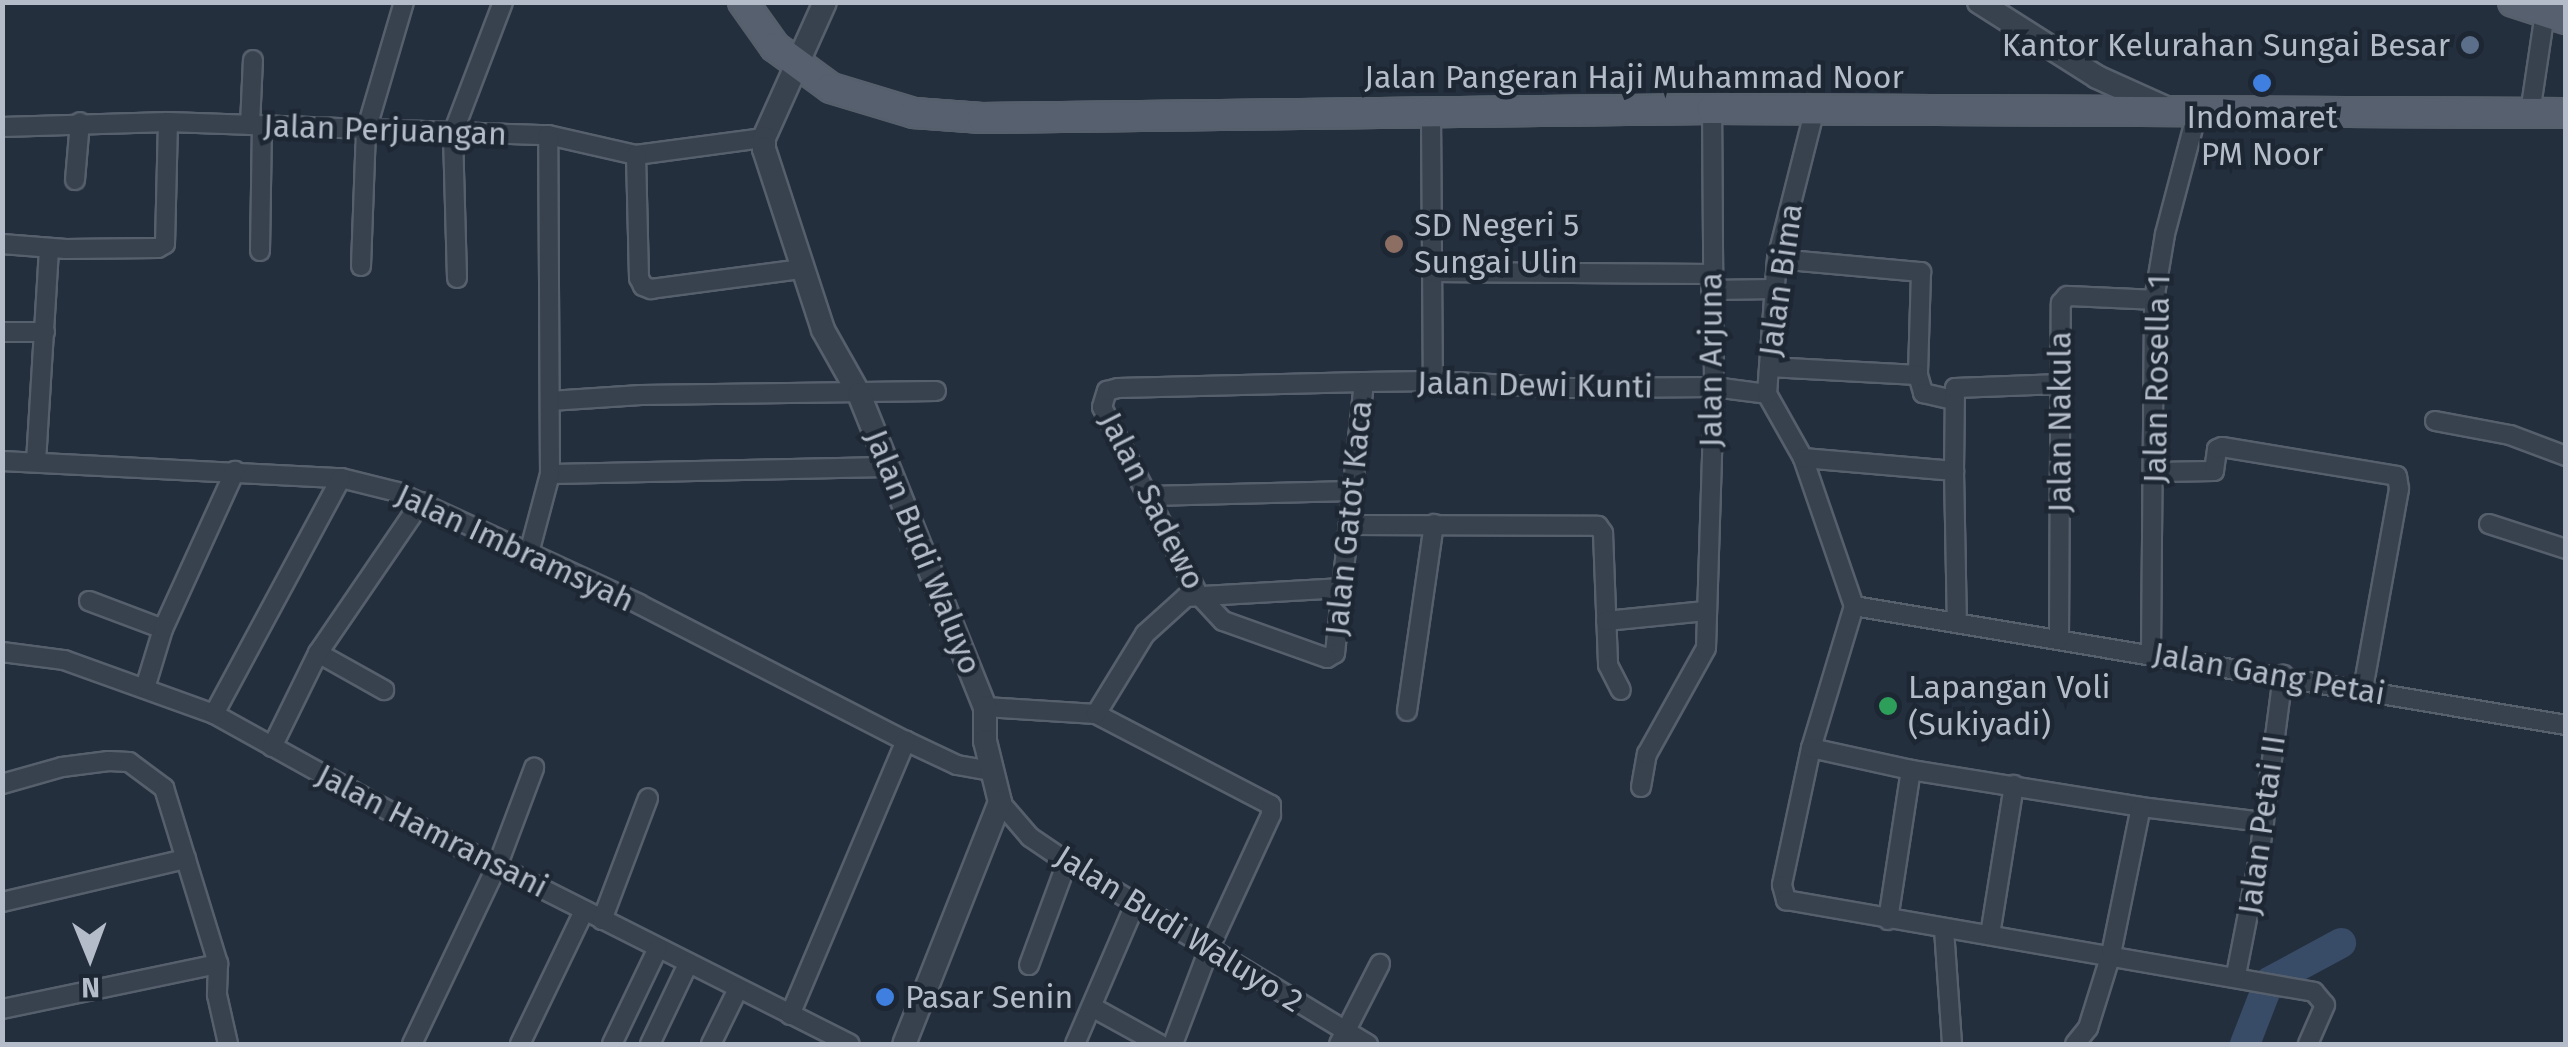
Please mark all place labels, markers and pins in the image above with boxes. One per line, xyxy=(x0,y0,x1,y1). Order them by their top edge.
place label: Kantor Kelurahan Sungai Besar xyxy=(2002,26,2450,64)
marker: Kantor Kelurahan Sungai Besar xyxy=(2459,34,2481,56)
marker: Indomaret PM Noor xyxy=(2251,72,2273,94)
place label: Indomaret PM Noor xyxy=(2186,99,2338,174)
place label: SD Negeri 5 Sungai Ulin xyxy=(1414,207,1579,282)
marker: SD Negeri 5 Sungai Ulin xyxy=(1383,233,1405,255)
place label: Lapangan Voli (Sukiyadi) xyxy=(1908,669,2111,744)
marker: Lapangan Voli (Sukiyadi) xyxy=(1877,695,1899,717)
place label: Pasar Senin xyxy=(905,978,1073,1016)
marker: Pasar Senin xyxy=(874,986,896,1008)

